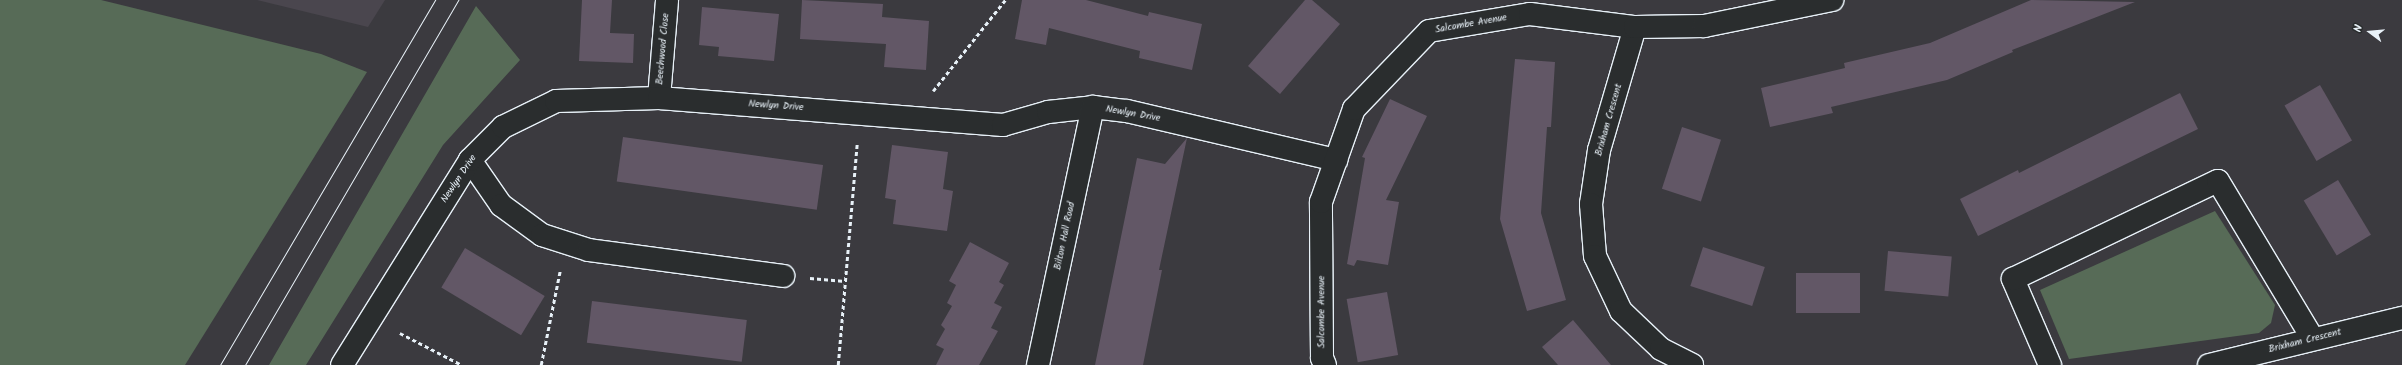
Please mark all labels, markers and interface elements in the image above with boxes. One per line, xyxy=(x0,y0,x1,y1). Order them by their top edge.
street label: Salcombe Avenue xyxy=(1434,12,1508,36)
north arrow xyxy=(2350,12,2390,52)
street label: Beechwood Close xyxy=(654,13,672,85)
text: N xyxy=(2349,23,2368,35)
street label: Brixham Crescent xyxy=(1593,83,1625,157)
street label: Newlyn Drive xyxy=(748,98,804,114)
street label: Newlyn Drive xyxy=(1105,103,1161,125)
street label: Newlyn Drive xyxy=(439,153,479,205)
street label: Bilton Hall Road xyxy=(1052,201,1078,271)
street label: Salcombe Avenue xyxy=(1316,276,1328,348)
street label: Brixham Crescent xyxy=(2267,326,2343,356)

